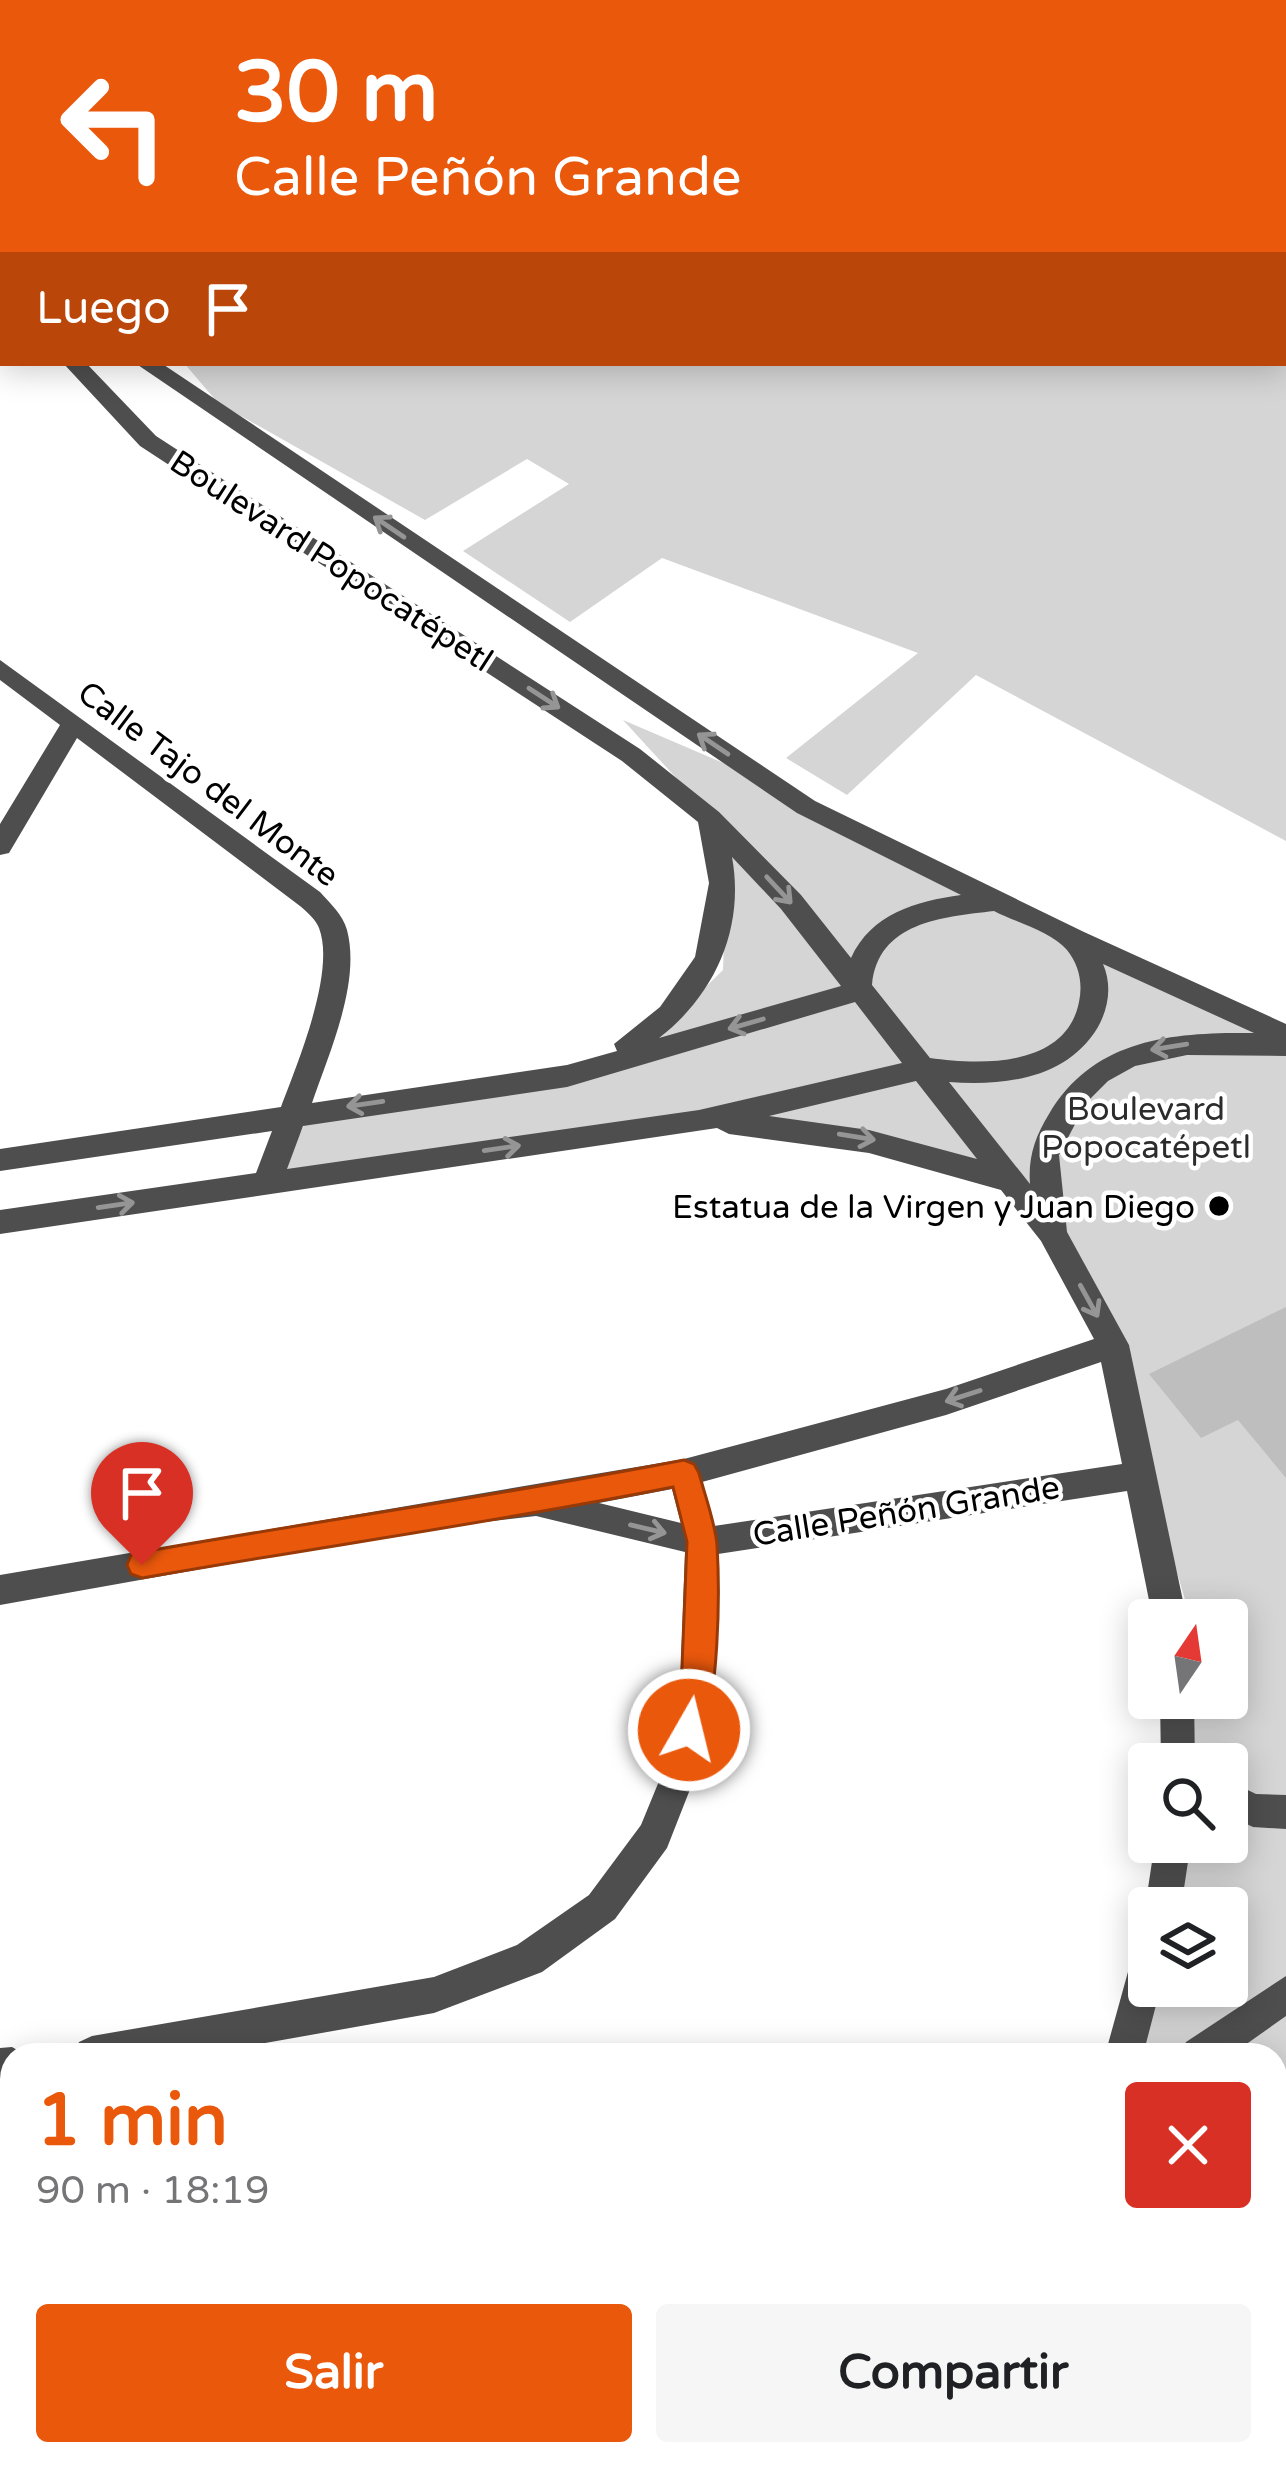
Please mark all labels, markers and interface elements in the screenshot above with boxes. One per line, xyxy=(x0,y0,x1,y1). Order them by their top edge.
text: 30 m xyxy=(234,43,438,144)
icon: left xyxy=(36,48,192,204)
text: Calle Peñón Grande xyxy=(234,145,742,210)
icon: arrive xyxy=(195,276,261,342)
text: Luego xyxy=(36,282,171,336)
street label: Boulevard Popocatépetl xyxy=(163,442,500,680)
one-way arrow xyxy=(373,515,407,540)
street label: Calle Tajo del Monte xyxy=(70,673,346,895)
one-way arrow xyxy=(526,685,560,710)
one-way arrow xyxy=(696,732,730,757)
one-way arrow xyxy=(764,874,793,904)
one-way arrow xyxy=(728,1014,766,1036)
one-way arrow xyxy=(1151,1037,1190,1060)
park label: Boulevard Popocatépetl xyxy=(1041,1090,1251,1167)
one-way arrow xyxy=(347,1093,386,1116)
one-way arrow xyxy=(837,1126,876,1149)
one-way arrow xyxy=(481,1136,520,1159)
place label: Estatua de la Virgen y Juan Diego xyxy=(672,1188,1195,1227)
one-way arrow xyxy=(96,1193,135,1216)
marker: Estatua de la Virgen y Juan Diego xyxy=(1206,1193,1232,1219)
one-way arrow xyxy=(1078,1282,1101,1317)
one-way arrow xyxy=(945,1387,982,1408)
pin xyxy=(91,1442,193,1565)
icon: arrive xyxy=(109,1460,175,1526)
street label: Calle Peñón Grande xyxy=(750,1468,1062,1555)
one-way arrow xyxy=(628,1519,666,1541)
north arrow xyxy=(1128,1599,1248,1719)
map controls xyxy=(1128,1599,1248,2007)
position arrow xyxy=(626,1667,752,1793)
button: search xyxy=(1128,1743,1248,1863)
button: layers xyxy=(1128,1887,1248,2007)
text: 1 min xyxy=(36,2078,228,2165)
button: close xyxy=(1125,2082,1251,2208)
text: 90 m · 18:19 xyxy=(36,2167,269,2214)
button: Salir xyxy=(36,2304,632,2442)
button: Compartir xyxy=(656,2304,1251,2442)

